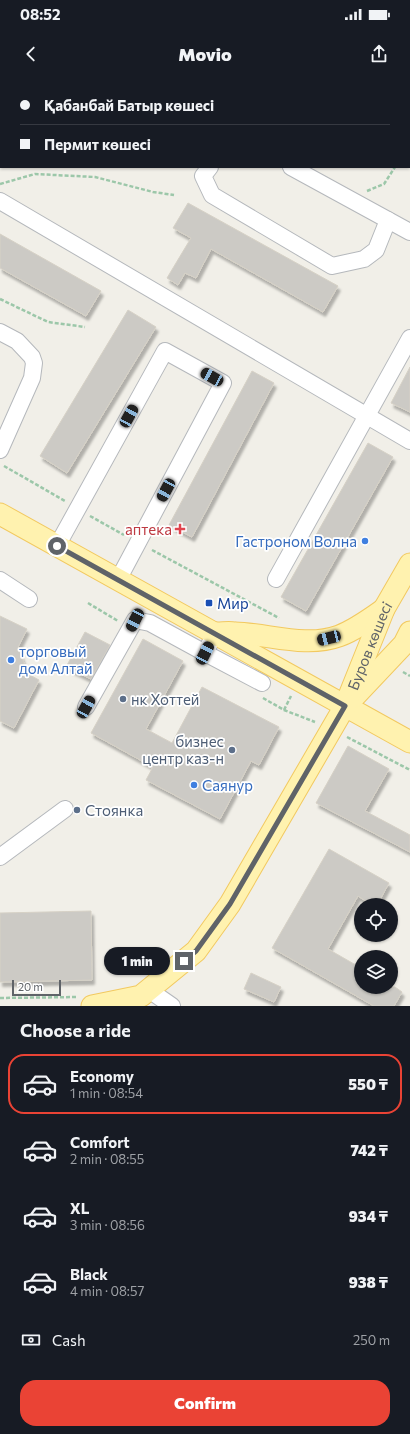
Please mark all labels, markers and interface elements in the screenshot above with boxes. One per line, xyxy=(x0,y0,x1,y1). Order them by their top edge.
text: 08:52 xyxy=(20,5,61,23)
icon: back xyxy=(20,43,42,65)
text: Movio xyxy=(178,43,232,65)
icon: share xyxy=(368,43,390,65)
text: Қабанбай Батыр көшесі xyxy=(44,96,214,114)
text: Пермит көшесі xyxy=(44,135,151,153)
car xyxy=(199,366,225,388)
car xyxy=(118,403,140,429)
car xyxy=(155,477,177,503)
place label: аптека xyxy=(125,520,172,538)
marker: аптека xyxy=(175,524,185,534)
place label: Гастроном Волна xyxy=(235,532,357,550)
marker: Гастроном Волна xyxy=(360,536,370,546)
route start xyxy=(48,537,66,555)
place label: Мир xyxy=(217,594,249,612)
marker: Мир xyxy=(204,598,214,608)
street label: Буров көшесі xyxy=(343,598,395,693)
car xyxy=(124,607,146,633)
car xyxy=(316,629,342,647)
car xyxy=(194,640,216,666)
place label: торговый дом Алтай xyxy=(19,642,93,677)
marker: торговый дом Алтай xyxy=(6,655,16,665)
place label: нк Хоттей xyxy=(131,690,199,708)
car xyxy=(75,694,97,720)
marker: нк Хоттей xyxy=(118,694,128,704)
place label: бизнес центр каз-н xyxy=(142,732,224,767)
marker: бизнес центр каз-н xyxy=(227,745,237,755)
place label: Саянур xyxy=(202,776,253,794)
marker: Саянур xyxy=(189,780,199,790)
place label: Стоянка xyxy=(85,801,143,819)
marker: Стоянка xyxy=(72,805,82,815)
map controls xyxy=(354,898,398,994)
button: locate xyxy=(354,898,398,942)
callout: 1 min xyxy=(104,947,170,975)
button: layers xyxy=(354,950,398,994)
route end xyxy=(175,952,193,970)
text: 1 min xyxy=(121,953,153,969)
scale bar xyxy=(12,978,61,997)
text: 20 m xyxy=(18,980,43,993)
text: Choose a ride xyxy=(20,1019,131,1041)
icon: car xyxy=(22,1066,58,1102)
text: Economy xyxy=(70,1067,134,1085)
text: 550 ₸ xyxy=(348,1075,388,1093)
text: 1 min · 08:54 xyxy=(70,1085,143,1101)
icon: car xyxy=(22,1132,58,1168)
text: Comfort xyxy=(70,1133,130,1151)
text: 742 ₸ xyxy=(351,1141,388,1159)
text: 2 min · 08:55 xyxy=(70,1151,144,1167)
icon: car xyxy=(22,1198,58,1234)
text: XL xyxy=(70,1199,89,1217)
text: 934 ₸ xyxy=(349,1207,388,1225)
text: 3 min · 08:56 xyxy=(70,1217,145,1233)
icon: car xyxy=(22,1264,58,1300)
text: Black xyxy=(70,1265,108,1283)
text: 938 ₸ xyxy=(349,1273,388,1291)
text: 4 min · 08:57 xyxy=(70,1283,144,1299)
icon: cash xyxy=(20,1329,42,1351)
text: Cash xyxy=(52,1331,86,1349)
text: 250 m xyxy=(353,1332,390,1348)
button: Confirm xyxy=(20,1380,390,1426)

